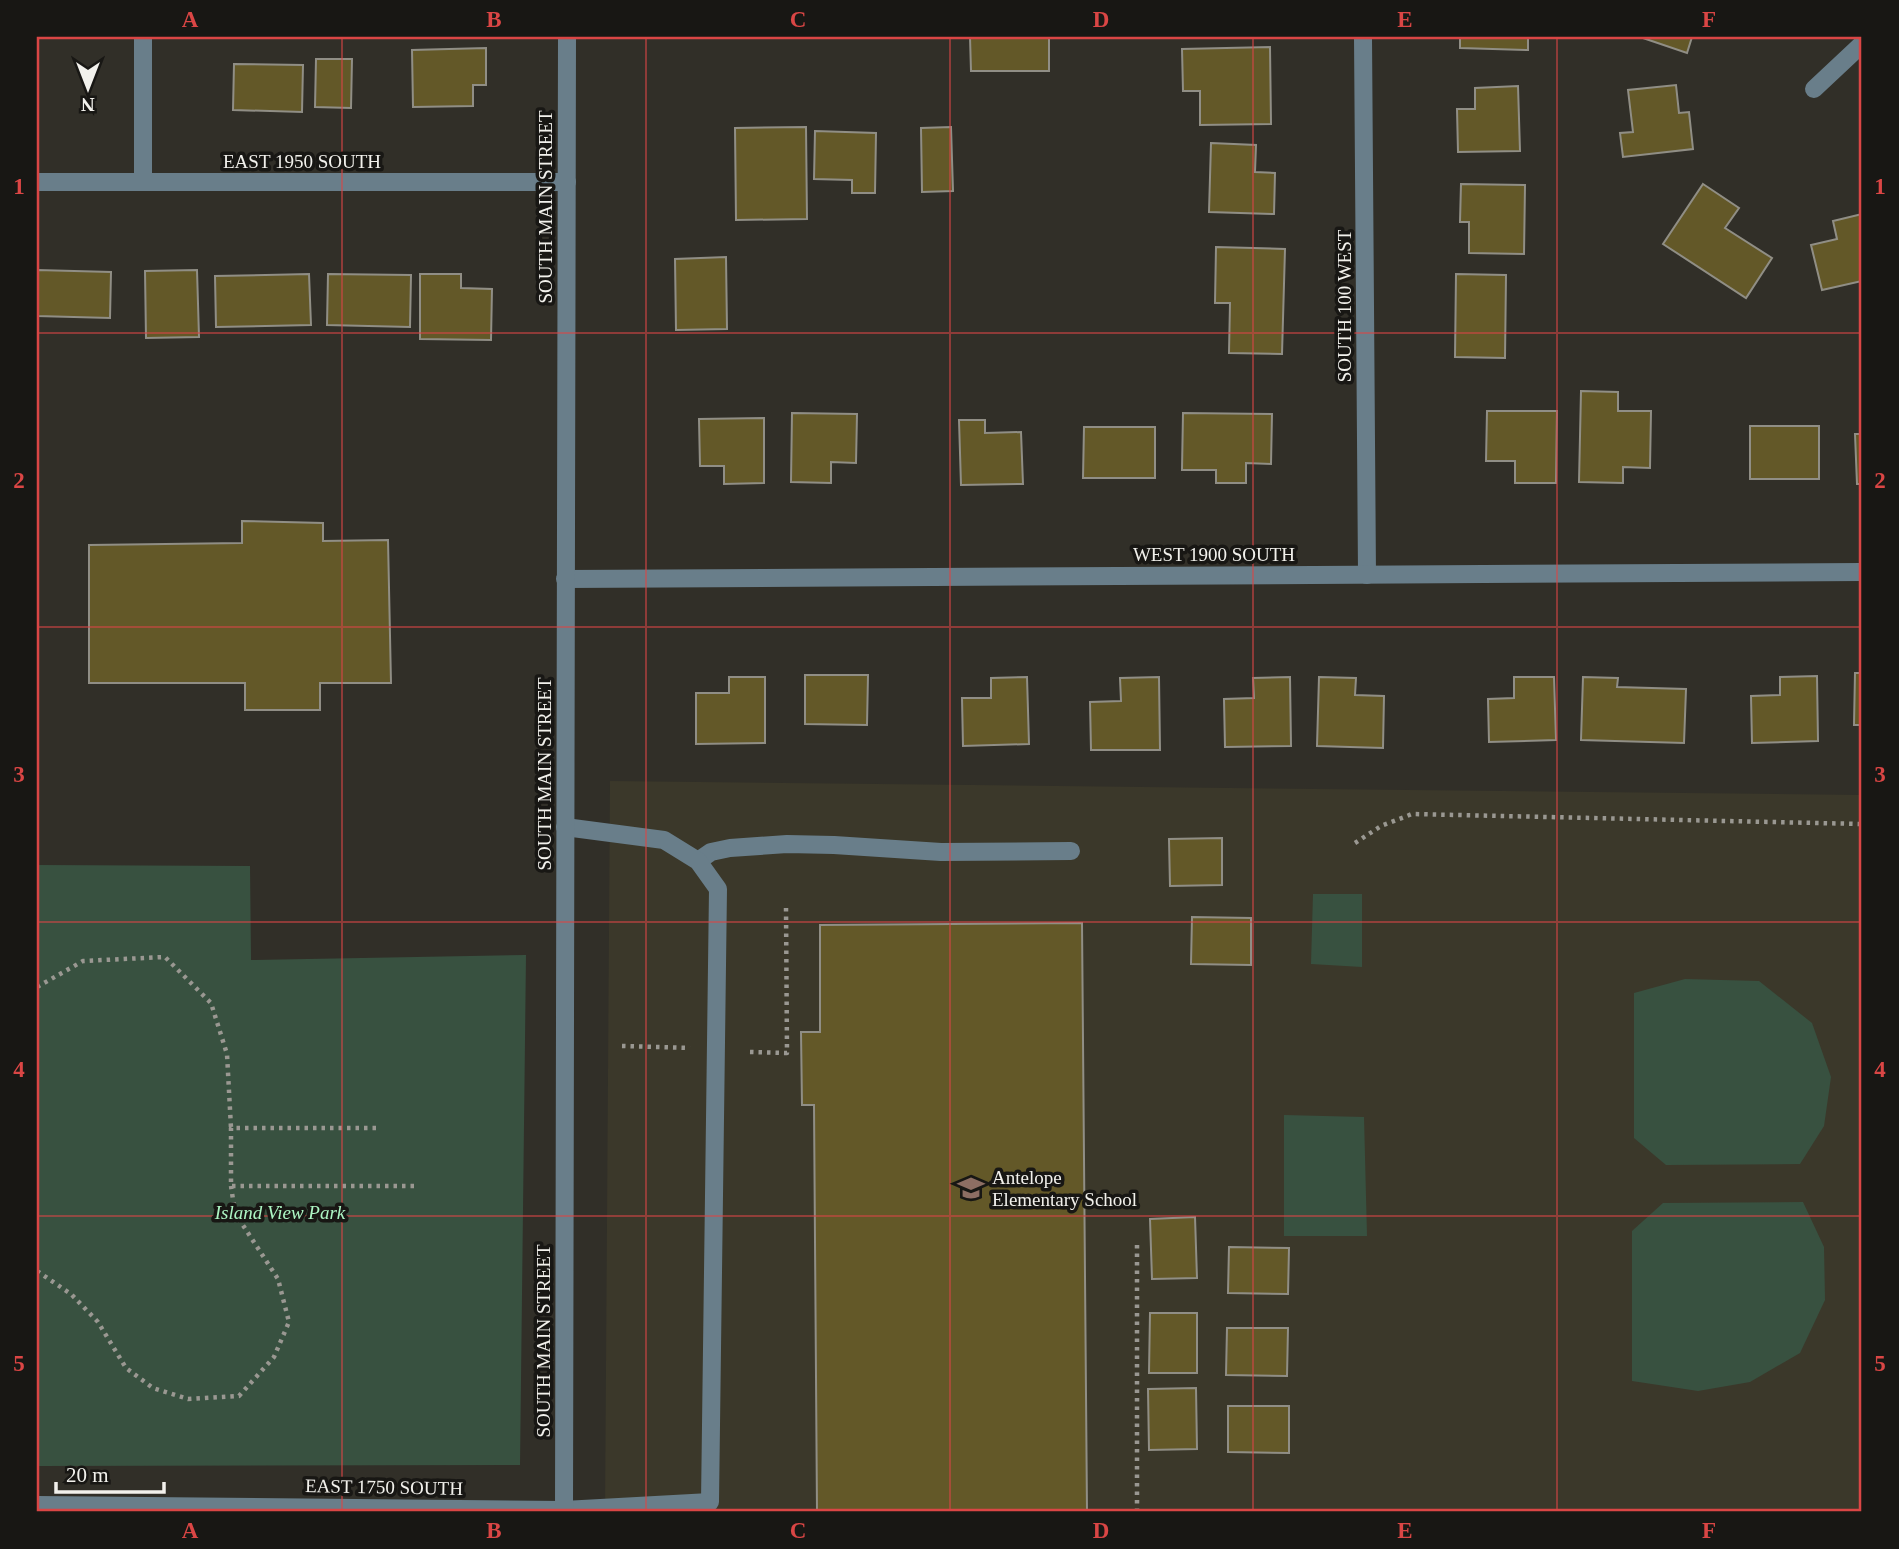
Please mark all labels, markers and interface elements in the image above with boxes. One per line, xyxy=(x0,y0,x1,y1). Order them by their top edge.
text: A xyxy=(182,7,199,32)
text: B xyxy=(486,7,502,32)
text: C xyxy=(790,7,806,32)
text: D xyxy=(1093,7,1109,32)
text: E xyxy=(1397,7,1413,32)
text: F xyxy=(1702,7,1716,32)
north arrow xyxy=(52,52,122,122)
text: N xyxy=(81,94,95,115)
street label: SOUTH MAIN STREET xyxy=(535,110,556,304)
street label: EAST 1950 SOUTH xyxy=(223,151,381,172)
text: 1 xyxy=(13,174,25,199)
text: 1 xyxy=(1874,174,1886,199)
street label: SOUTH 100 WEST xyxy=(1334,229,1355,382)
text: 2 xyxy=(13,468,25,493)
text: 2 xyxy=(1874,468,1886,493)
street label: WEST 1900 SOUTH xyxy=(1133,544,1295,565)
street label: SOUTH MAIN STREET xyxy=(534,677,555,871)
text: 3 xyxy=(13,762,25,787)
text: 3 xyxy=(1874,762,1886,787)
text: 4 xyxy=(13,1057,25,1082)
text: 4 xyxy=(1874,1057,1886,1082)
place label: Antelope Elementary School xyxy=(992,1167,1137,1210)
school or university icon: Antelope Elementary School xyxy=(956,1173,986,1203)
park label: Island View Park xyxy=(214,1202,346,1223)
street label: SOUTH MAIN STREET xyxy=(533,1244,554,1438)
text: 5 xyxy=(13,1351,25,1376)
text: 5 xyxy=(1874,1351,1886,1376)
scale bar xyxy=(56,1451,164,1495)
text: 20 m xyxy=(66,1463,109,1487)
street label: EAST 1750 SOUTH xyxy=(305,1475,463,1499)
text: A xyxy=(182,1518,199,1543)
text: B xyxy=(486,1518,502,1543)
text: C xyxy=(790,1518,806,1543)
text: D xyxy=(1093,1518,1109,1543)
text: E xyxy=(1397,1518,1413,1543)
text: F xyxy=(1702,1518,1716,1543)

